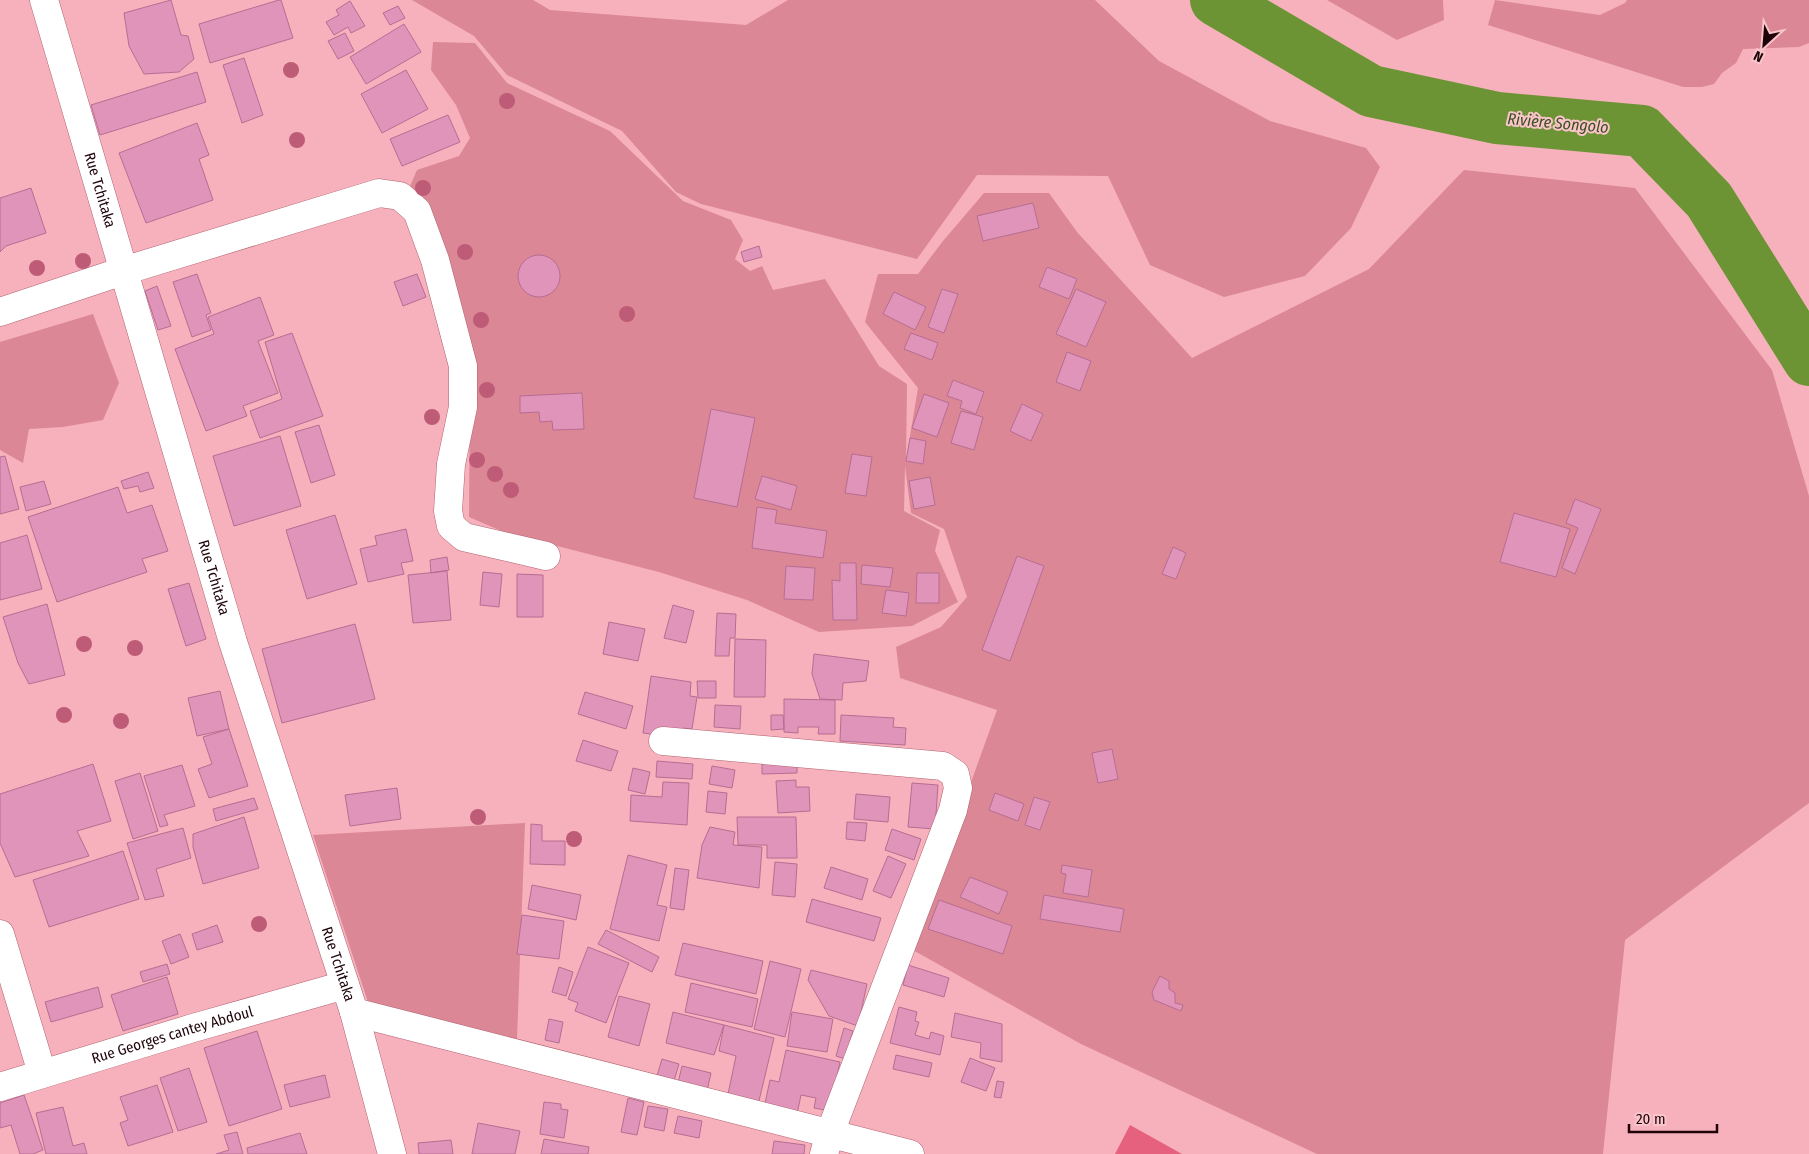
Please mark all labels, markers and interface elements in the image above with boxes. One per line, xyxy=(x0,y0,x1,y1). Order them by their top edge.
north arrow xyxy=(1739,20,1789,70)
text: N xyxy=(1751,47,1766,66)
water label: Rivière Songolo xyxy=(1507,109,1609,137)
street label: Rue Tchitaka xyxy=(80,150,119,230)
street label: Rue Tchitaka xyxy=(194,538,234,617)
street label: Rue Tchitaka xyxy=(318,924,359,1004)
street label: Rue Georges cantey Abdoul xyxy=(89,1002,255,1067)
scale bar xyxy=(1629,1102,1716,1134)
text: 20 m xyxy=(1636,1110,1666,1128)

